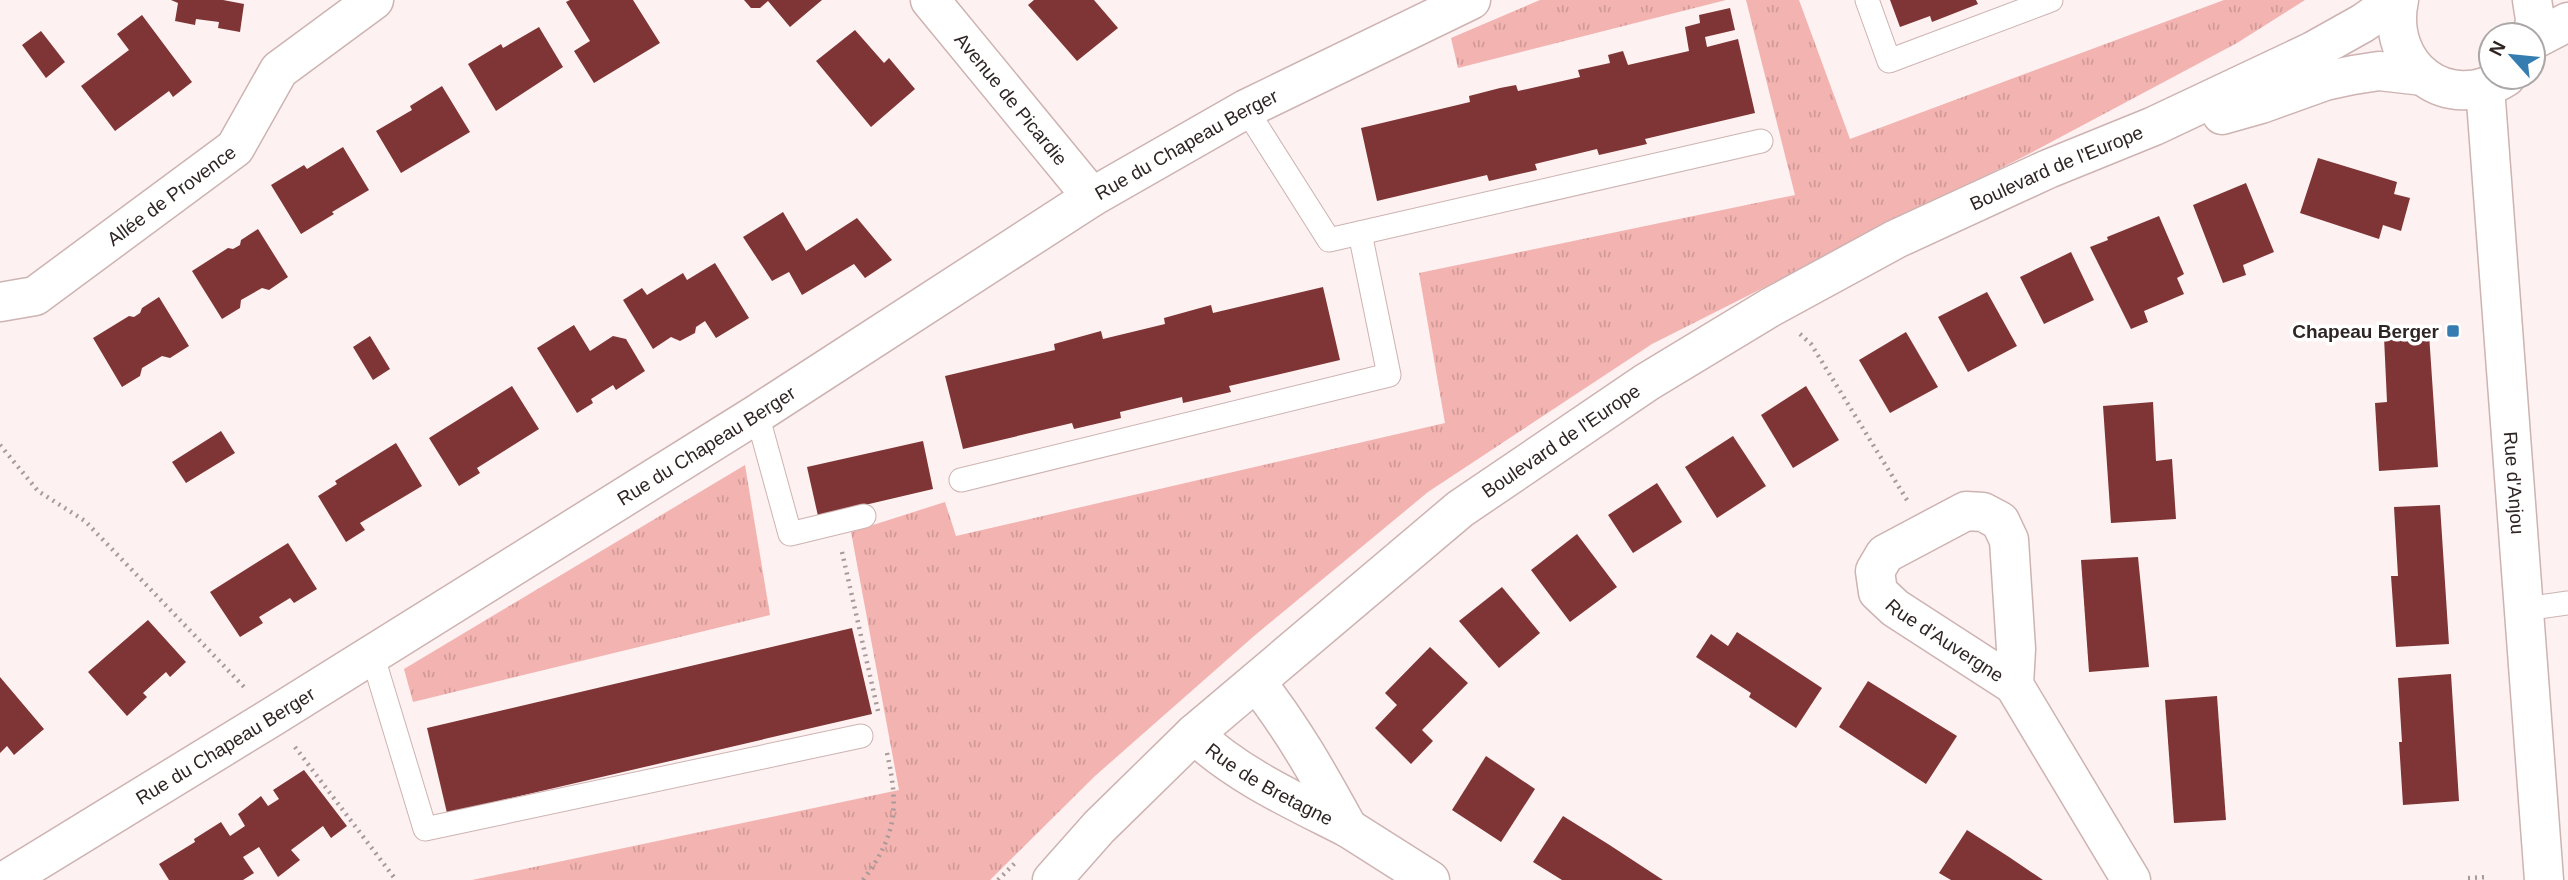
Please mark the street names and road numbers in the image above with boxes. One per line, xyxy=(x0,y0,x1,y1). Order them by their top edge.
street label: Avenue de Picardie xyxy=(951,29,1072,169)
street label: Rue du Chapeau Berger xyxy=(1091,85,1282,204)
street label: Boulevard de l'Europe xyxy=(1966,121,2146,214)
street label: Allée de Provence xyxy=(103,141,240,250)
street label: Boulevard de l'Europe xyxy=(1478,379,1644,502)
street label: Rue du Chapeau Berger xyxy=(613,381,800,509)
street label: Rue d'Anjou xyxy=(2500,431,2529,535)
street label: Rue d'Auvergne xyxy=(1882,595,2008,686)
street label: Rue du Chapeau Berger xyxy=(132,682,319,809)
street label: Rue de Bretagne xyxy=(1202,738,1337,829)

